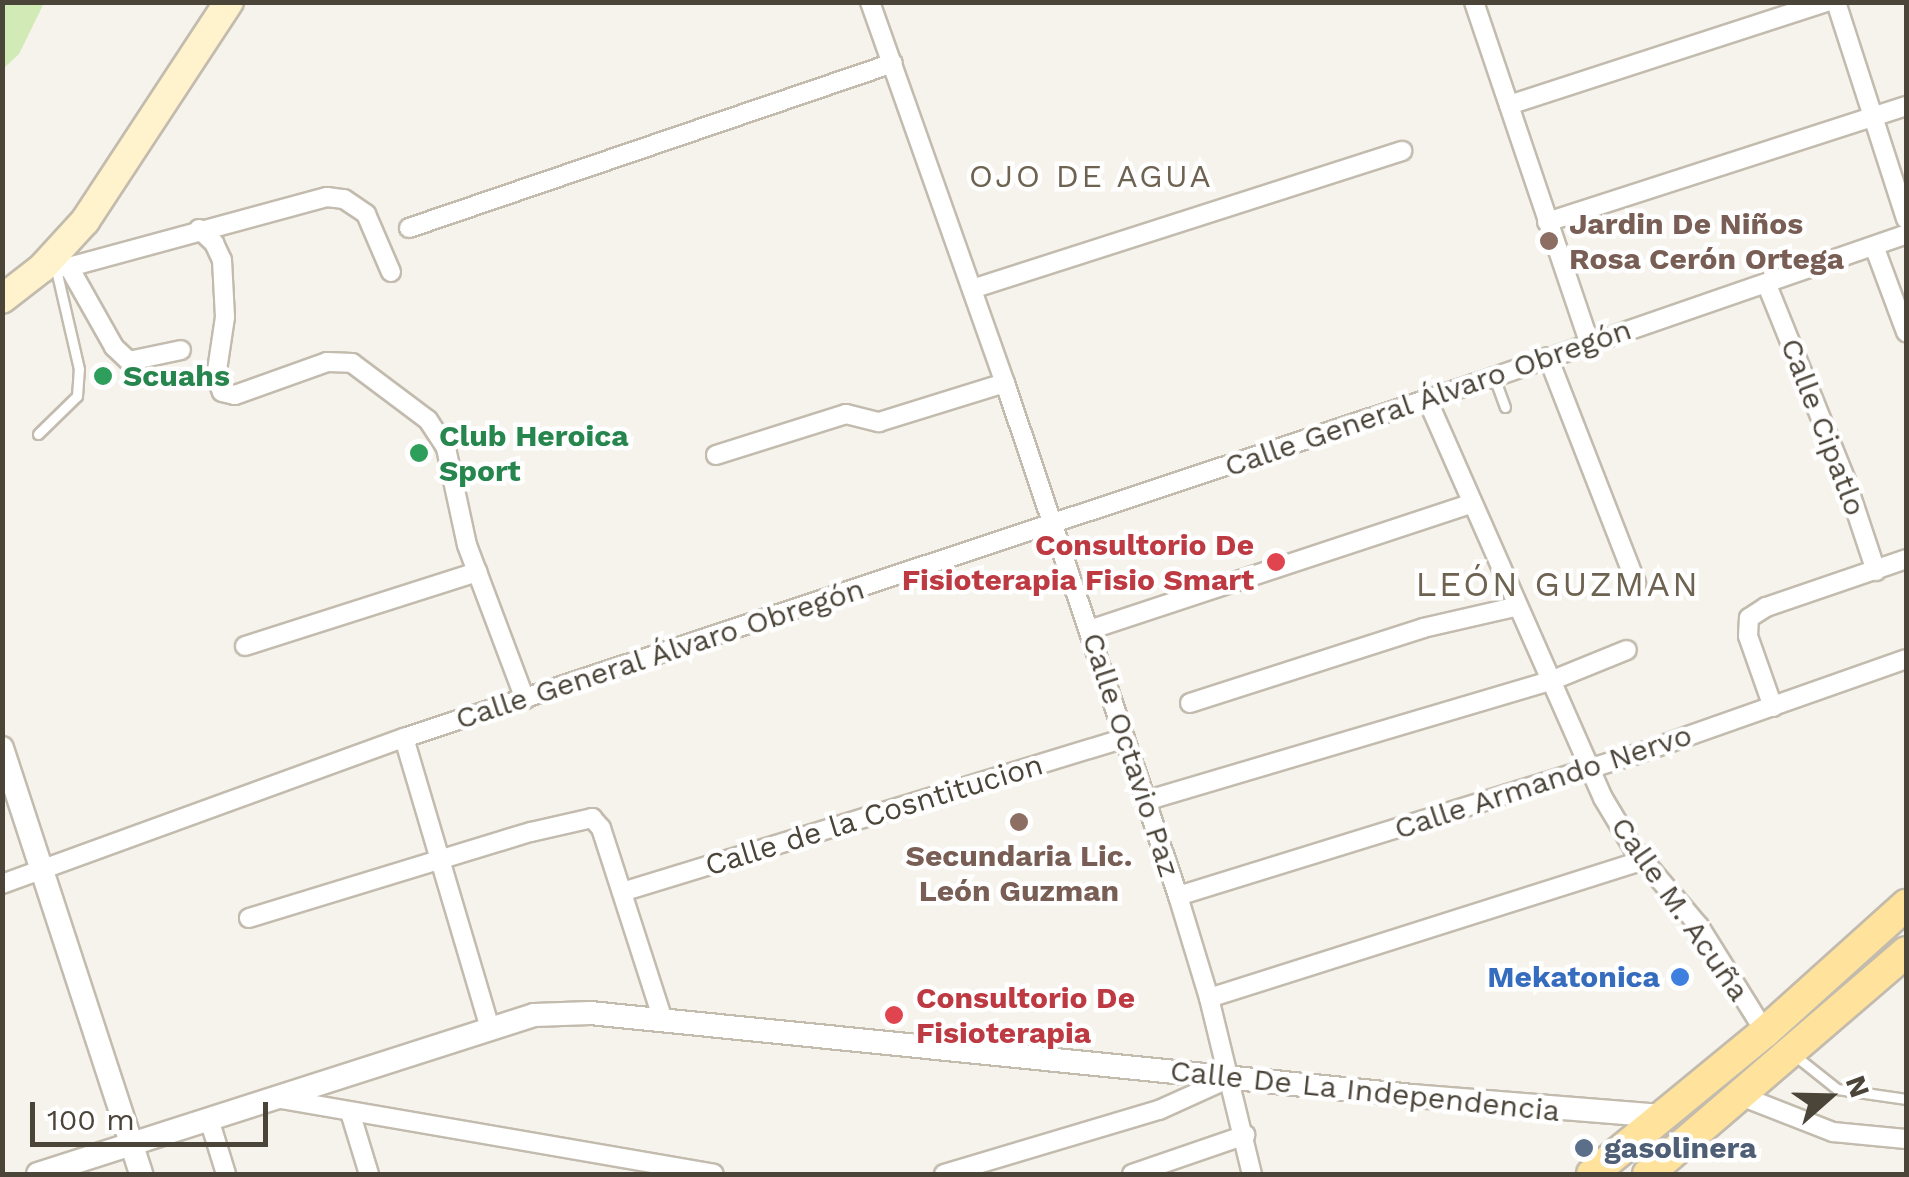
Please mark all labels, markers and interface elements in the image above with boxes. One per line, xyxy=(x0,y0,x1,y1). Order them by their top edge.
district label: OJO DE AGUA xyxy=(968,157,1214,195)
place label: Jardin De Niños Rosa Cerón Ortega xyxy=(1569,206,1844,276)
marker: Jardin De Niños Rosa Cerón Ortega xyxy=(1538,230,1560,252)
street label: Calle General Álvaro Obregón xyxy=(1219,311,1637,485)
street label: Calle Cipatlo xyxy=(1773,333,1873,521)
place label: Scuahs xyxy=(123,358,230,394)
marker: Scuahs xyxy=(92,365,114,387)
place label: Club Heroica Sport xyxy=(439,418,629,488)
marker: Club Heroica Sport xyxy=(408,442,430,464)
place label: Consultorio De Fisioterapia Fisio Smart xyxy=(901,527,1254,598)
marker: Consultorio De Fisioterapia Fisio Smart xyxy=(1263,549,1289,575)
district label: LEÓN GUZMAN xyxy=(1416,563,1700,605)
street label: Calle General Álvaro Obregón xyxy=(450,570,870,738)
street label: Calle Octavio Paz xyxy=(1075,628,1187,882)
street label: Calle Armando Nervo xyxy=(1389,717,1697,847)
street label: Calle de la Cosntitucion xyxy=(700,746,1048,884)
street label: Calle M. Acuña xyxy=(1603,810,1757,1008)
marker: Secundaria Lic. León Guzman xyxy=(1008,811,1030,833)
place label: Secundaria Lic. León Guzman xyxy=(905,838,1133,908)
place label: Mekatonica xyxy=(1487,959,1660,995)
marker: Mekatonica xyxy=(1669,966,1691,988)
place label: Consultorio De Fisioterapia xyxy=(916,980,1135,1050)
marker: Consultorio De Fisioterapia xyxy=(881,1002,907,1028)
north arrow xyxy=(1779,1047,1879,1147)
street label: Calle De La Independencia xyxy=(1168,1053,1562,1129)
text: N xyxy=(1839,1071,1877,1102)
scale bar xyxy=(35,1082,272,1144)
text: 100 m xyxy=(47,1102,135,1137)
place label: gasolinera xyxy=(1604,1130,1757,1166)
marker: gasolinera xyxy=(1573,1137,1595,1159)

